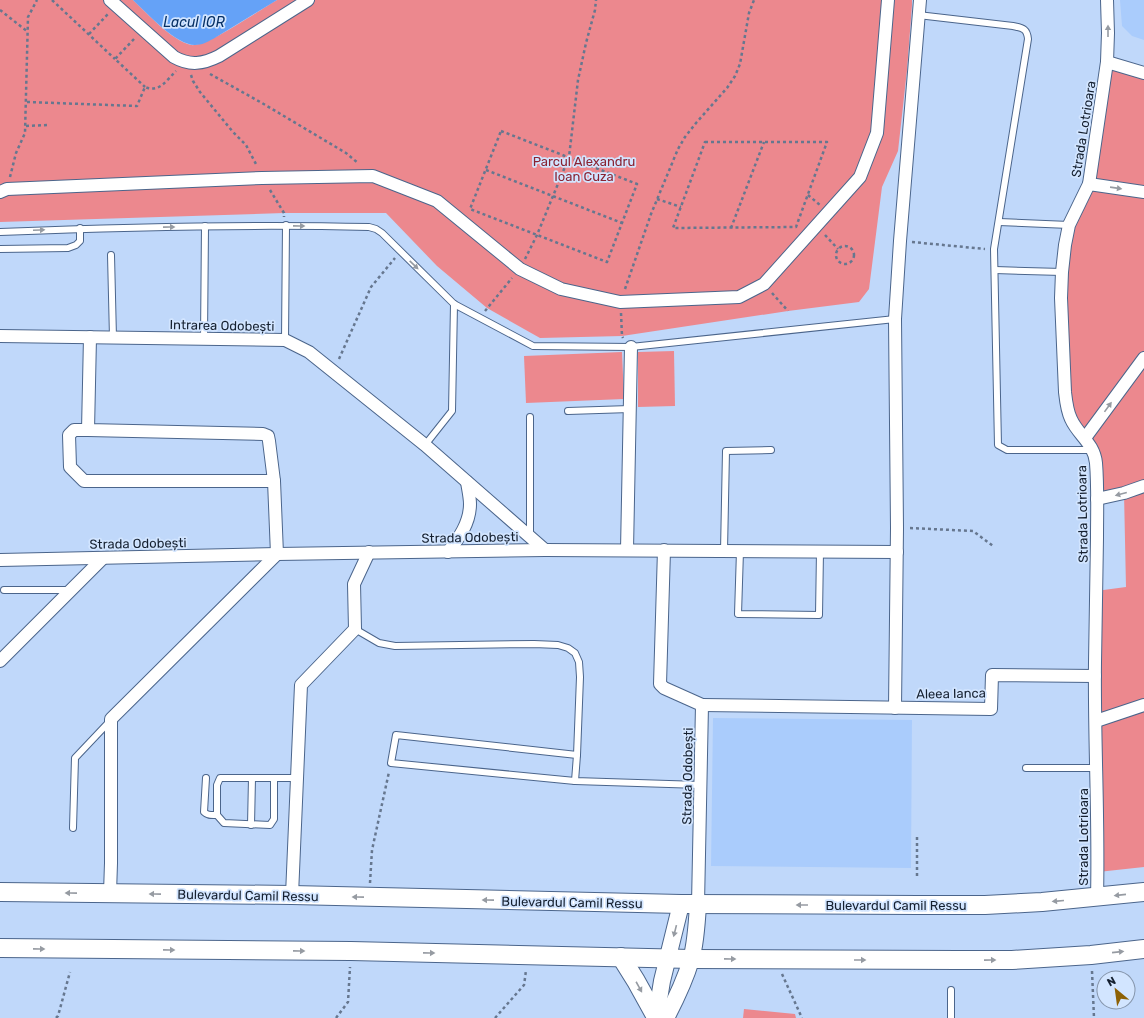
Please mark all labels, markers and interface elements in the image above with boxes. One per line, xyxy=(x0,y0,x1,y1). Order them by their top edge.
water label: Lacul IOR xyxy=(163,14,226,31)
one-way arrow xyxy=(1105,24,1111,37)
street label: Strada Lotrioara xyxy=(1068,80,1099,178)
park label: Parcul Alexandru Ioan Cuza xyxy=(533,154,635,184)
one-way arrow xyxy=(1110,185,1122,191)
one-way arrow xyxy=(293,222,305,229)
one-way arrow xyxy=(163,223,175,230)
one-way arrow xyxy=(33,227,46,233)
one-way arrow xyxy=(409,260,419,270)
street label: Intrarea Odobești xyxy=(169,317,274,334)
one-way arrow xyxy=(1104,401,1112,412)
street label: Strada Lotrioara xyxy=(1074,465,1091,563)
one-way arrow xyxy=(1114,491,1127,497)
street label: Strada Odobești xyxy=(421,529,519,546)
street label: Strada Odobești xyxy=(89,535,187,552)
street label: Aleea Ianca xyxy=(916,685,986,702)
street label: Strada Odobești xyxy=(679,727,696,825)
street label: Strada Lotrioara xyxy=(1076,788,1091,886)
street label: Bulevardul Camil Ressu xyxy=(177,887,319,904)
one-way arrow xyxy=(64,890,77,896)
one-way arrow xyxy=(148,891,161,897)
one-way arrow xyxy=(1114,892,1127,898)
one-way arrow xyxy=(351,894,364,900)
street label: Bulevardul Camil Ressu xyxy=(501,894,643,911)
one-way arrow xyxy=(481,897,494,903)
street label: Bulevardul Camil Ressu xyxy=(825,898,967,913)
one-way arrow xyxy=(1052,898,1064,904)
one-way arrow xyxy=(795,902,808,908)
one-way arrow xyxy=(671,925,677,937)
one-way arrow xyxy=(33,946,46,952)
one-way arrow xyxy=(163,947,176,953)
one-way arrow xyxy=(293,948,306,954)
one-way arrow xyxy=(1112,949,1124,955)
one-way arrow xyxy=(423,950,436,956)
one-way arrow xyxy=(724,956,737,962)
one-way arrow xyxy=(854,957,867,963)
one-way arrow xyxy=(984,957,997,963)
north arrow xyxy=(1096,970,1136,1010)
text: N xyxy=(1105,974,1118,989)
one-way arrow xyxy=(636,981,643,993)

